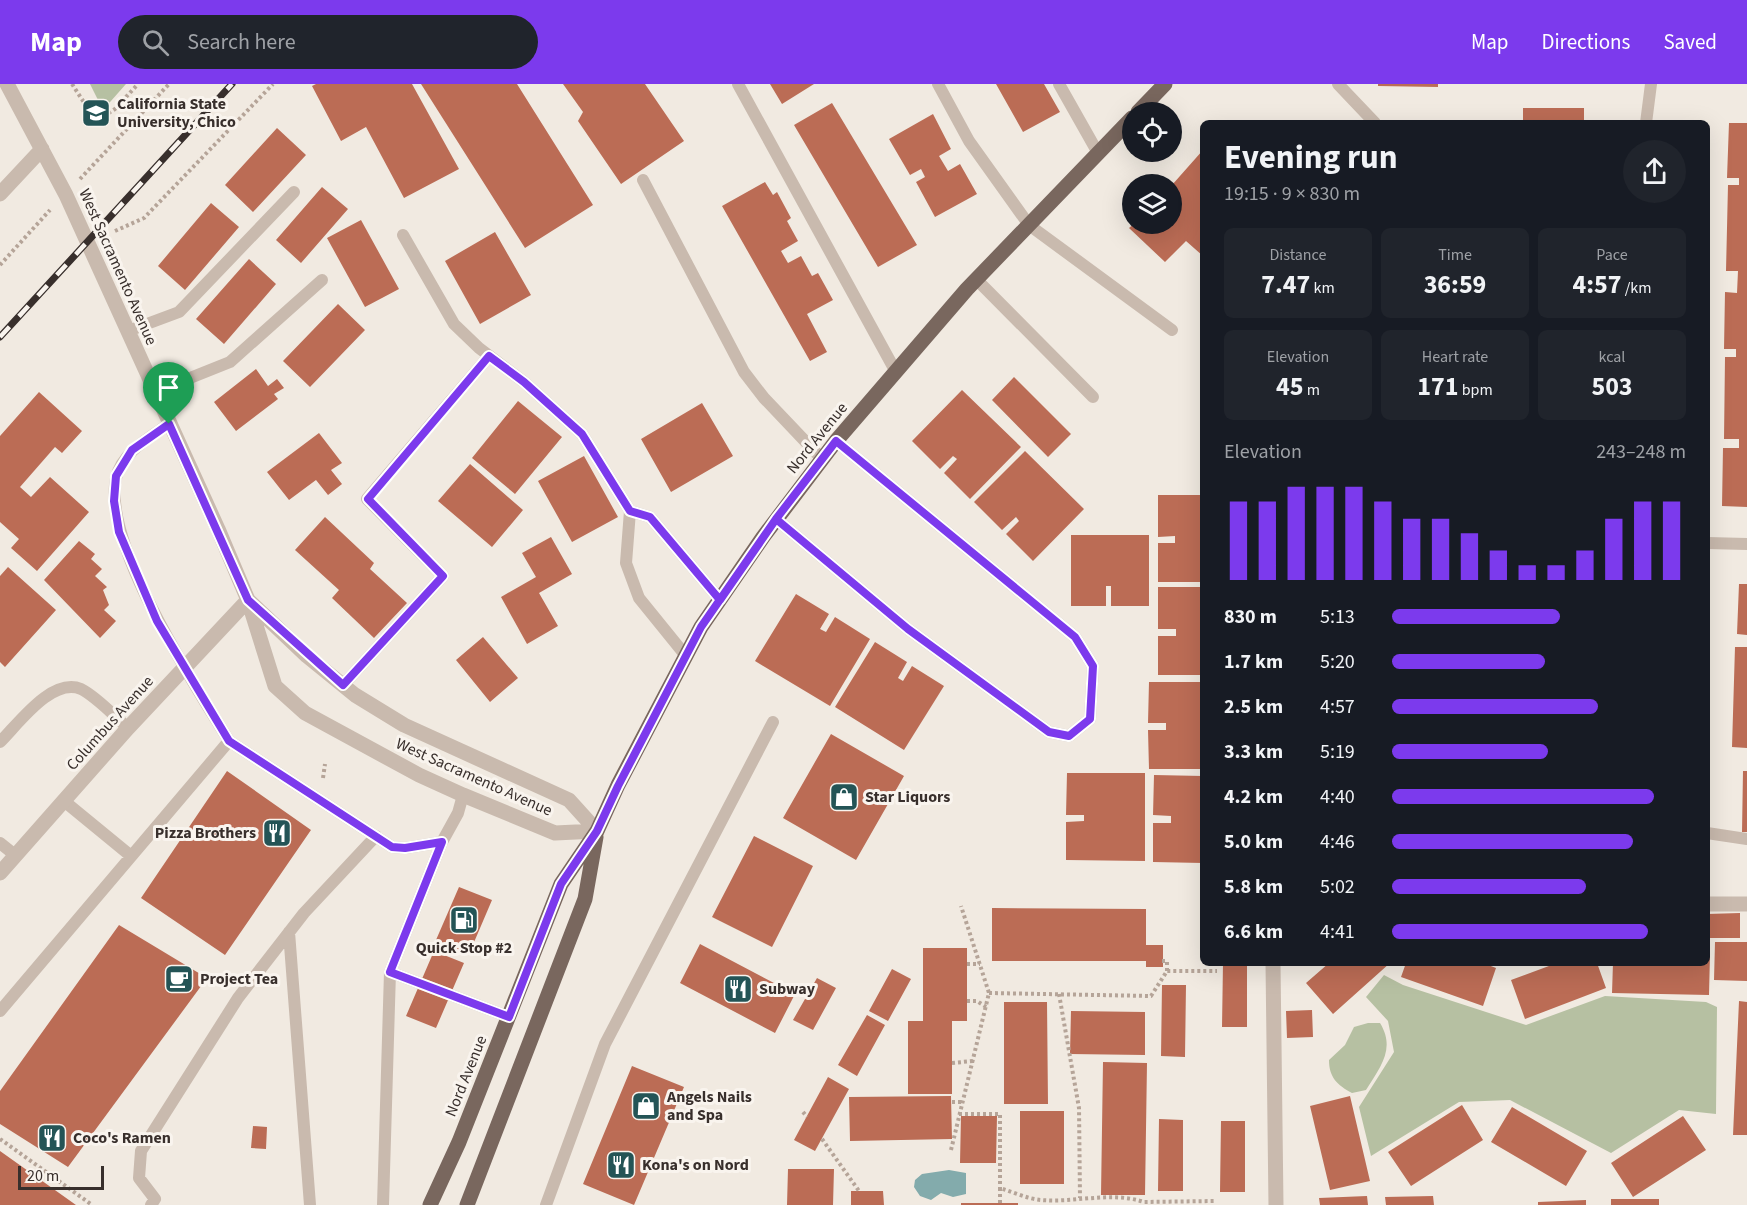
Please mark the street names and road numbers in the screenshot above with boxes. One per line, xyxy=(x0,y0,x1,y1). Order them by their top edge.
street label: West Sacramento Avenue xyxy=(74,185,162,349)
street label: Nord Avenue xyxy=(781,398,853,478)
street label: Columbus Avenue xyxy=(61,671,159,775)
street label: West Sacramento Avenue xyxy=(392,733,556,821)
street label: Nord Avenue xyxy=(440,1032,492,1120)

